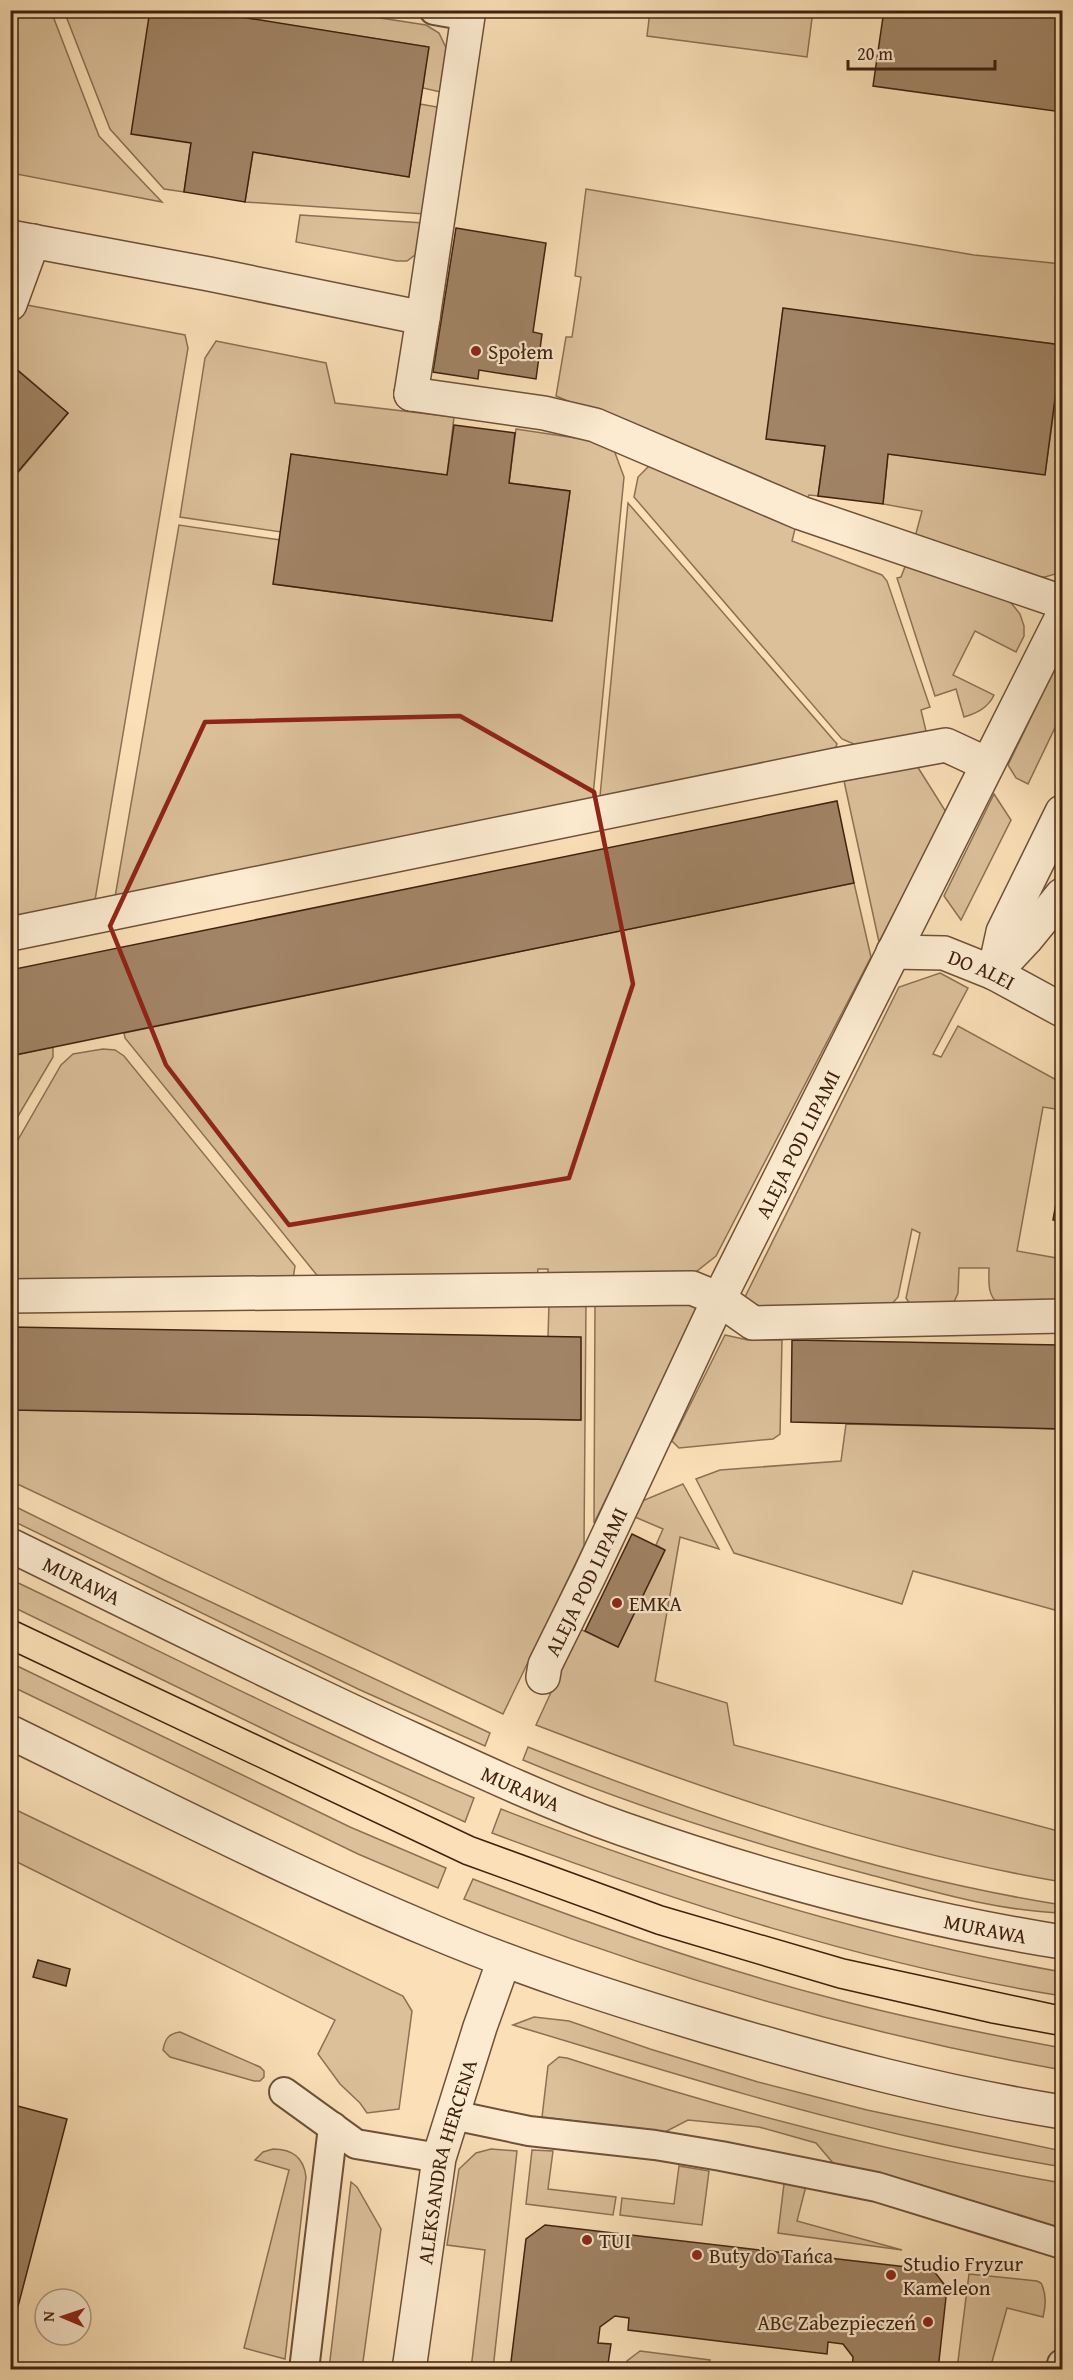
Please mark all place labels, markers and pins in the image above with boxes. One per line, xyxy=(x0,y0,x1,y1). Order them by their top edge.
place label: Społem xyxy=(488,336,553,367)
marker: Społem xyxy=(469,344,483,358)
place label: EMKA xyxy=(629,1588,682,1619)
marker: EMKA xyxy=(610,1596,624,1610)
place label: TUI xyxy=(599,2225,631,2256)
marker: TUI xyxy=(580,2233,594,2247)
place label: Buty do Tańca xyxy=(709,2240,833,2271)
marker: Buty do Tańca xyxy=(690,2248,704,2262)
place label: Studio Fryzur Kameleon xyxy=(903,2248,1023,2303)
marker: Studio Fryzur Kameleon xyxy=(884,2268,898,2282)
place label: ABC Zabezpieczeń xyxy=(757,2307,916,2338)
marker: ABC Zabezpieczeń xyxy=(921,2315,935,2329)

